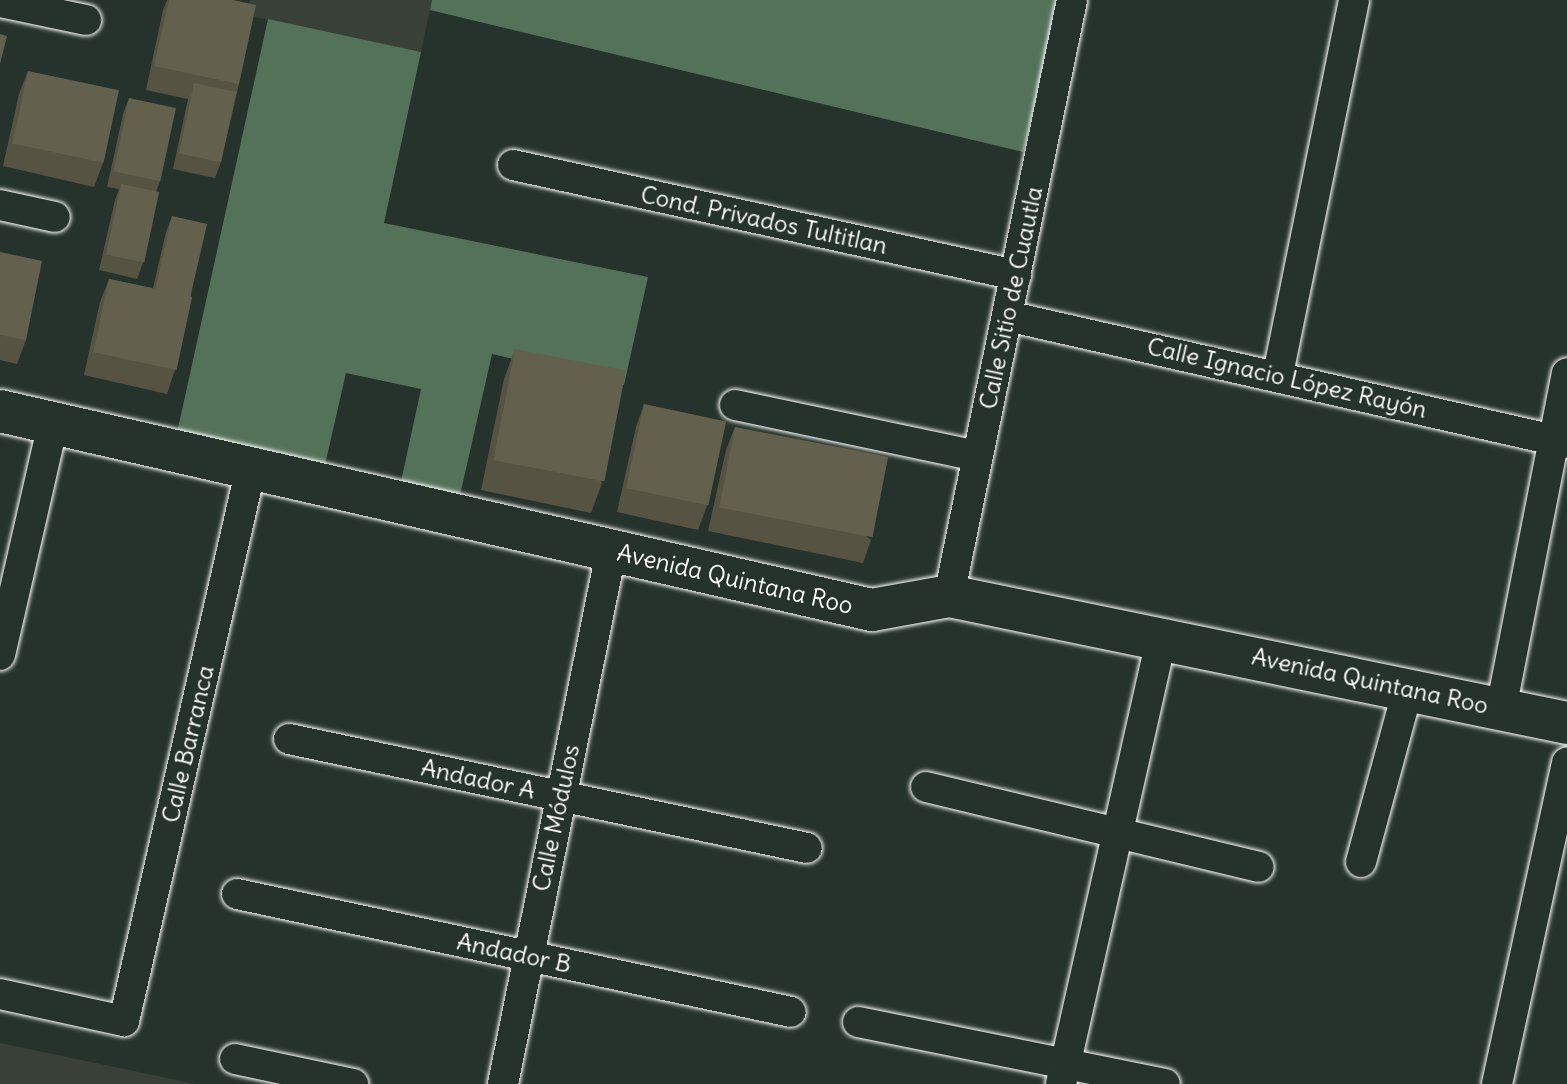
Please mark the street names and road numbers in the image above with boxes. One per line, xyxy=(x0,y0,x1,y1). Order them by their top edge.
street label: Cond. Privados Tultitlan xyxy=(638,180,890,260)
street label: Calle Sitio de Cuautla xyxy=(973,184,1049,412)
street label: Calle Ignacio López Rayón xyxy=(1144,332,1430,424)
street label: Avenida Quintana Roo xyxy=(614,538,856,620)
street label: Avenida Quintana Roo xyxy=(1249,642,1491,720)
street label: Calle Barranca xyxy=(156,662,220,826)
street label: Calle Módulos xyxy=(526,742,586,894)
street label: Andador A xyxy=(419,753,537,805)
street label: Andador B xyxy=(454,927,574,979)

